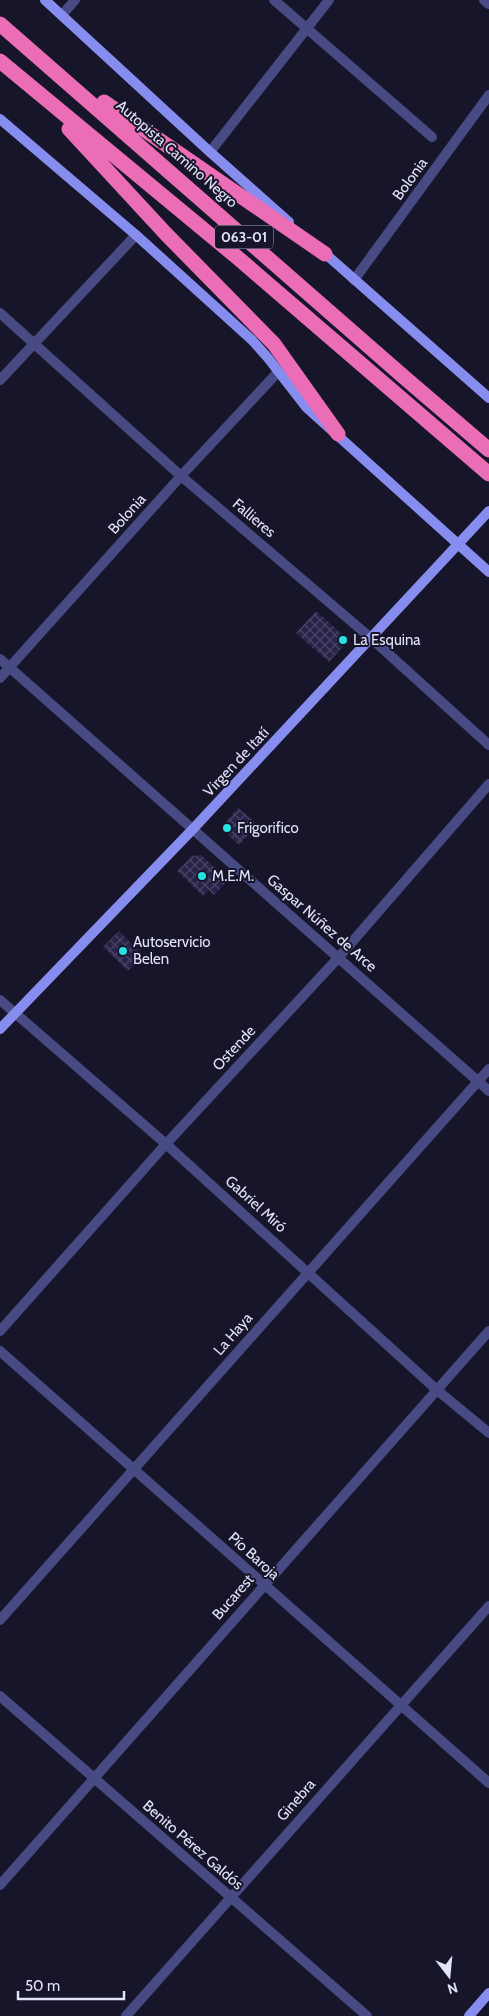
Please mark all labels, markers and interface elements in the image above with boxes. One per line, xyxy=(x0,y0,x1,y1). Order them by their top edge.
street label: Autopista Camino Negro xyxy=(113,96,241,212)
street label: Bolonia xyxy=(389,154,432,204)
road number: 063-01 xyxy=(215,226,273,248)
street label: Bolonia xyxy=(104,490,150,538)
street label: Fallieres xyxy=(229,495,279,541)
place label: La Esquina xyxy=(353,631,421,649)
marker: La Esquina xyxy=(337,634,349,646)
street label: Virgen de Itatí xyxy=(199,724,273,800)
place label: Frigorifico xyxy=(237,819,299,837)
marker: Frigorifico xyxy=(221,822,233,834)
place label: M.E.M. xyxy=(212,867,254,885)
marker: M.E.M. xyxy=(196,870,208,882)
street label: Gaspar Núñez de Arce xyxy=(263,870,381,976)
place label: Autoservicio Belen xyxy=(133,933,211,968)
marker: Autoservicio Belen xyxy=(117,945,129,957)
street label: Ostende xyxy=(209,1022,259,1074)
street label: Gabriel Miró xyxy=(222,1172,290,1236)
street label: La Haya xyxy=(210,1309,257,1359)
street label: Pío Baroja xyxy=(225,1528,284,1584)
street label: Bucarest xyxy=(208,1571,258,1623)
street label: Ginebra xyxy=(273,1775,320,1825)
street label: Benito Pérez Galdós xyxy=(139,1797,247,1893)
north arrow xyxy=(424,1951,474,2001)
scale bar xyxy=(18,1968,124,2000)
text: 50 m xyxy=(25,1977,60,1995)
text: N xyxy=(445,1978,460,1999)

